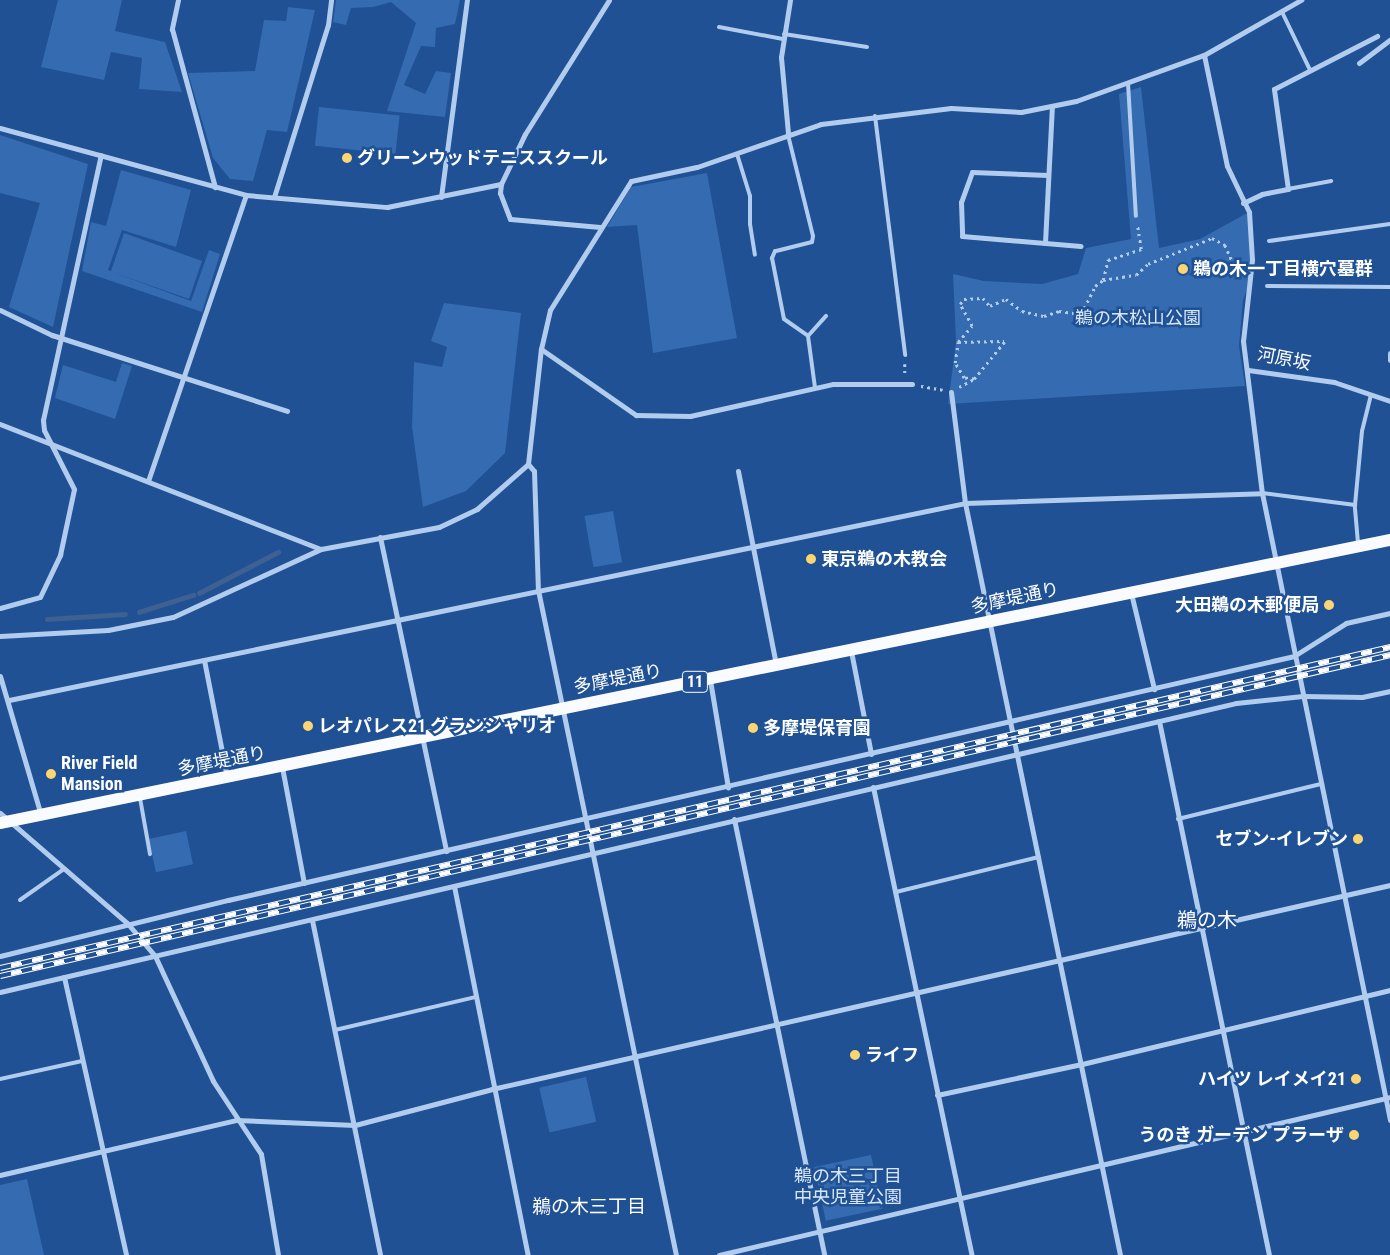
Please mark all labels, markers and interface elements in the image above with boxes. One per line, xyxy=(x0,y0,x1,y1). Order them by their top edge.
place label: グリーンウッドテニススクール xyxy=(357,147,609,169)
marker: グリーンウッドテニススクール xyxy=(341,152,353,164)
place label: 鵜の木一丁目横穴墓群 xyxy=(1193,258,1373,280)
marker: 鵜の木一丁目横穴墓群 xyxy=(1177,263,1189,275)
park label: 鵜の木松山公園 xyxy=(1075,307,1201,329)
street label: 河原坂 xyxy=(1255,343,1313,375)
place label: 東京鵜の木教会 xyxy=(821,548,947,570)
marker: 東京鵜の木教会 xyxy=(805,553,817,565)
street label: 多摩堤通り xyxy=(969,578,1061,618)
place label: 大田鵜の木郵便局 xyxy=(1175,594,1319,616)
marker: 大田鵜の木郵便局 xyxy=(1323,599,1335,611)
street label: 多摩堤通り xyxy=(572,660,664,698)
road number: 11 xyxy=(681,669,709,696)
place label: レオパレス21 グランシャリオ xyxy=(318,715,556,737)
place label: 多摩堤保育園 xyxy=(763,717,871,739)
marker: レオパレス21 グランシャリオ xyxy=(302,720,314,732)
marker: 多摩堤保育園 xyxy=(747,722,759,734)
street label: 多摩堤通り xyxy=(176,742,268,780)
place label: River Field Mansion xyxy=(61,753,137,796)
marker: River Field Mansion xyxy=(45,768,57,780)
place label: セブン-イレブン xyxy=(1216,828,1348,850)
marker: セブン-イレブン xyxy=(1352,833,1364,845)
district label: 鵜の木 xyxy=(1177,908,1237,932)
place label: ライフ xyxy=(865,1044,919,1066)
marker: ライフ xyxy=(849,1049,861,1061)
place label: ハイツ レイメイ21 xyxy=(1198,1068,1346,1090)
marker: ハイツ レイメイ21 xyxy=(1350,1073,1362,1085)
place label: うのき ガーデン プラーザ xyxy=(1138,1124,1344,1146)
marker: うのき ガーデン プラーザ xyxy=(1348,1129,1360,1141)
park label: 鵜の木三丁目 中央児童公園 xyxy=(794,1166,902,1208)
district label: 鵜の木三丁目 xyxy=(532,1196,646,1218)

